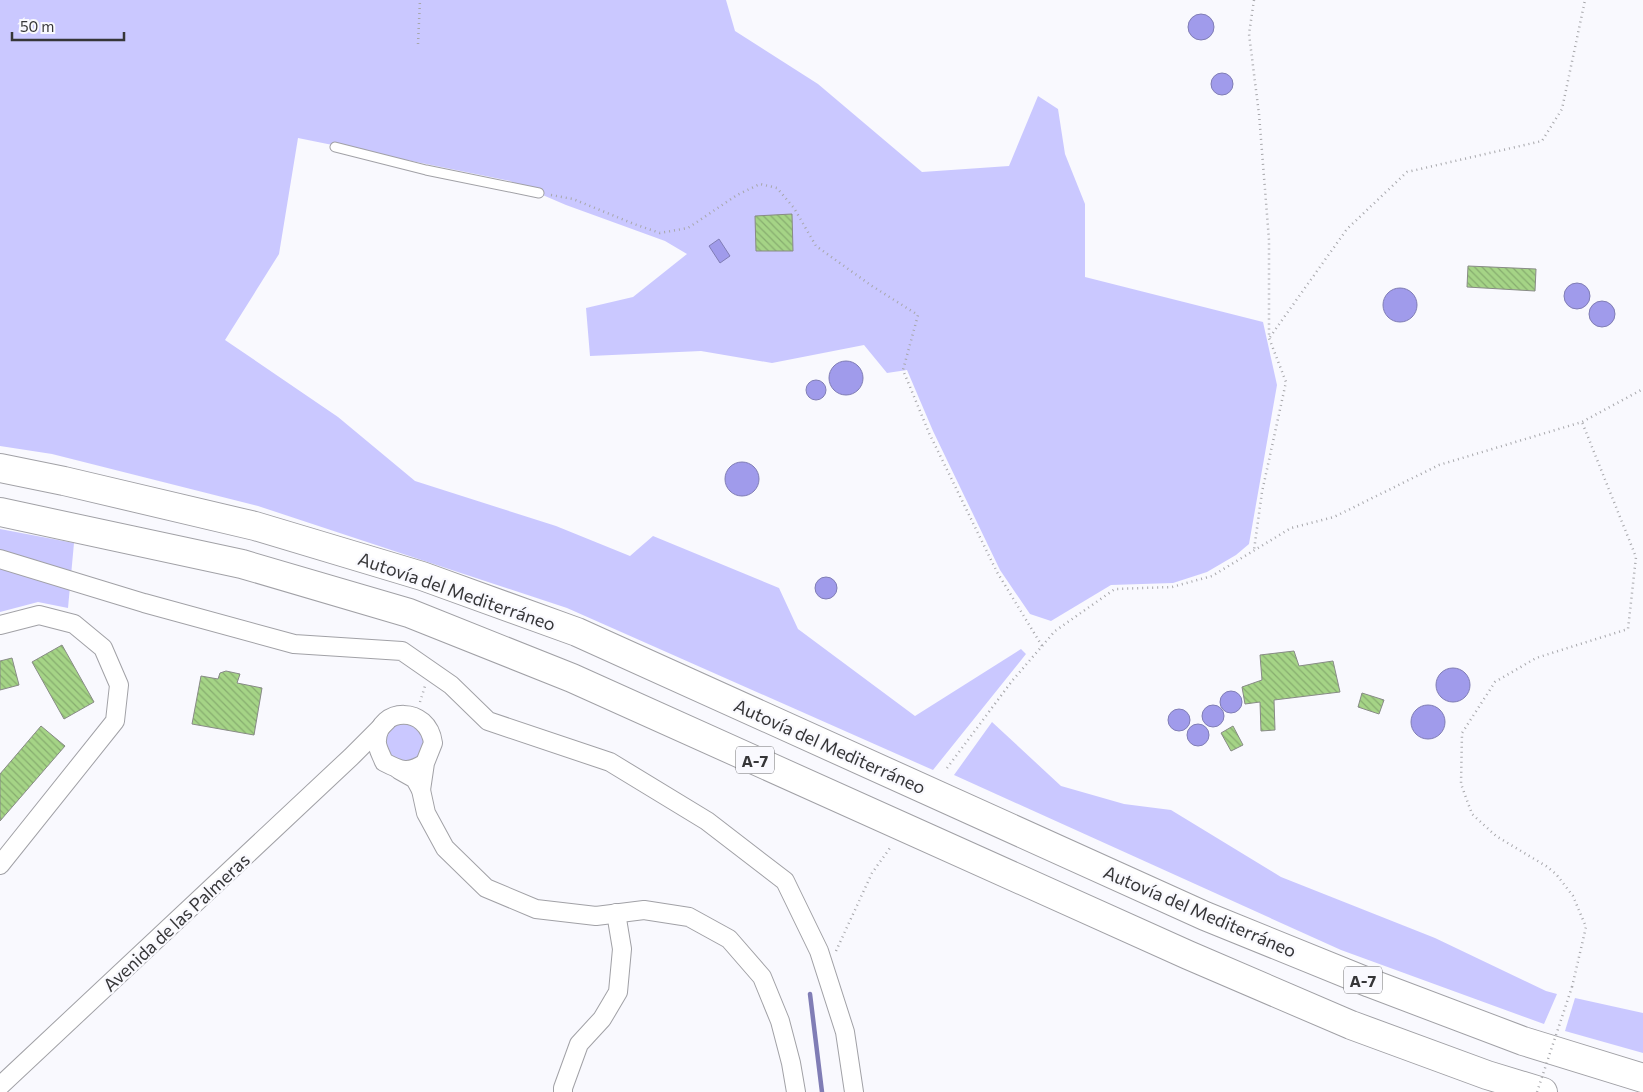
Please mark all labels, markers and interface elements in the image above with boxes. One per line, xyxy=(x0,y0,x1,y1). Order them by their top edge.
scale bar xyxy=(12,10,125,42)
text: 50 m xyxy=(20,17,54,35)
street label: Autovía del Mediterráneo xyxy=(355,547,559,635)
street label: Autovía del Mediterráneo xyxy=(731,694,929,798)
road number: A-7 xyxy=(736,746,774,774)
street label: Avenida de las Palmeras xyxy=(98,848,254,996)
street label: Autovía del Mediterráneo xyxy=(1100,860,1300,962)
road number: A-7 xyxy=(1344,966,1382,994)

